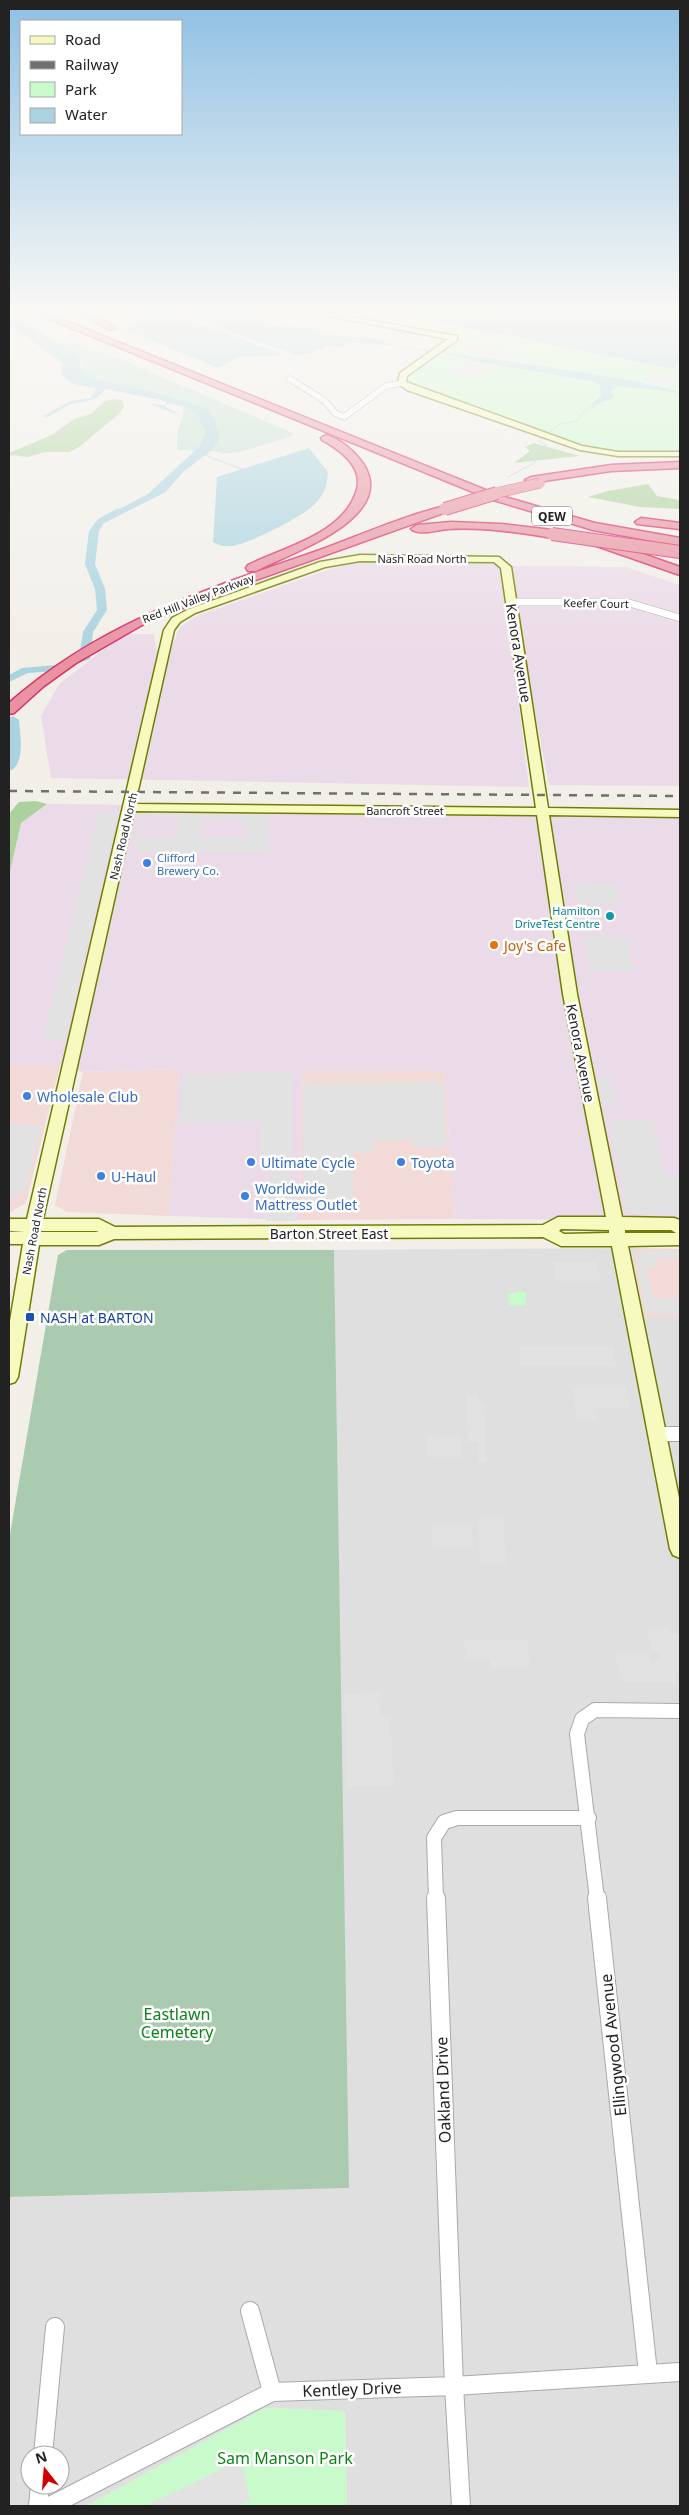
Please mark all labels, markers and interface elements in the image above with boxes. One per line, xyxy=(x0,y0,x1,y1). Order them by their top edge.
legend xyxy=(20,20,182,135)
text: Road xyxy=(65,29,101,49)
text: Railway xyxy=(65,54,119,74)
text: Park xyxy=(65,79,97,99)
text: Water xyxy=(65,104,107,124)
road number: QEW xyxy=(532,506,572,526)
street label: Nash Road North xyxy=(377,551,467,566)
street label: Red Hill Valley Parkway xyxy=(140,570,256,626)
street label: Keefer Court xyxy=(563,595,629,611)
street label: Kenora Avenue xyxy=(502,602,536,704)
street label: Nash Road North xyxy=(106,791,140,881)
street label: Bancroft Street xyxy=(366,803,444,818)
place label: Clifford Brewery Co. xyxy=(157,850,219,878)
marker: Clifford Brewery Co. xyxy=(141,857,153,869)
place label: Hamilton DriveTest Centre xyxy=(515,903,600,931)
marker: Hamilton DriveTest Centre xyxy=(604,910,616,922)
place label: Joy's Cafe xyxy=(502,936,566,955)
marker: Joy's Cafe xyxy=(488,939,500,951)
street label: Kenora Avenue xyxy=(562,1002,600,1104)
place label: Wholesale Club xyxy=(37,1087,138,1106)
marker: Wholesale Club xyxy=(21,1090,33,1102)
place label: Ultimate Cycle xyxy=(261,1153,355,1172)
place label: Toyota xyxy=(411,1153,455,1172)
marker: Ultimate Cycle xyxy=(245,1156,257,1168)
marker: Toyota xyxy=(395,1156,407,1168)
place label: U-Haul xyxy=(111,1167,156,1186)
marker: U-Haul xyxy=(95,1170,107,1182)
place label: Worldwide Mattress Outlet xyxy=(255,1179,357,1214)
street label: Nash Road North xyxy=(18,1186,50,1276)
marker: Worldwide Mattress Outlet xyxy=(239,1190,251,1202)
street label: Barton Street East xyxy=(270,1224,388,1243)
place label: NASH at BARTON xyxy=(40,1308,154,1327)
marker: NASH at BARTON xyxy=(24,1311,36,1323)
street label: Ellingwood Avenue xyxy=(595,1973,631,2117)
park label: Eastlawn Cemetery xyxy=(141,2003,214,2043)
street label: Oakland Drive xyxy=(430,2036,456,2144)
street label: Kentley Drive xyxy=(302,2376,402,2402)
north arrow xyxy=(20,2445,70,2495)
text: N xyxy=(33,2446,49,2468)
park label: Sam Manson Park xyxy=(217,2447,353,2469)

